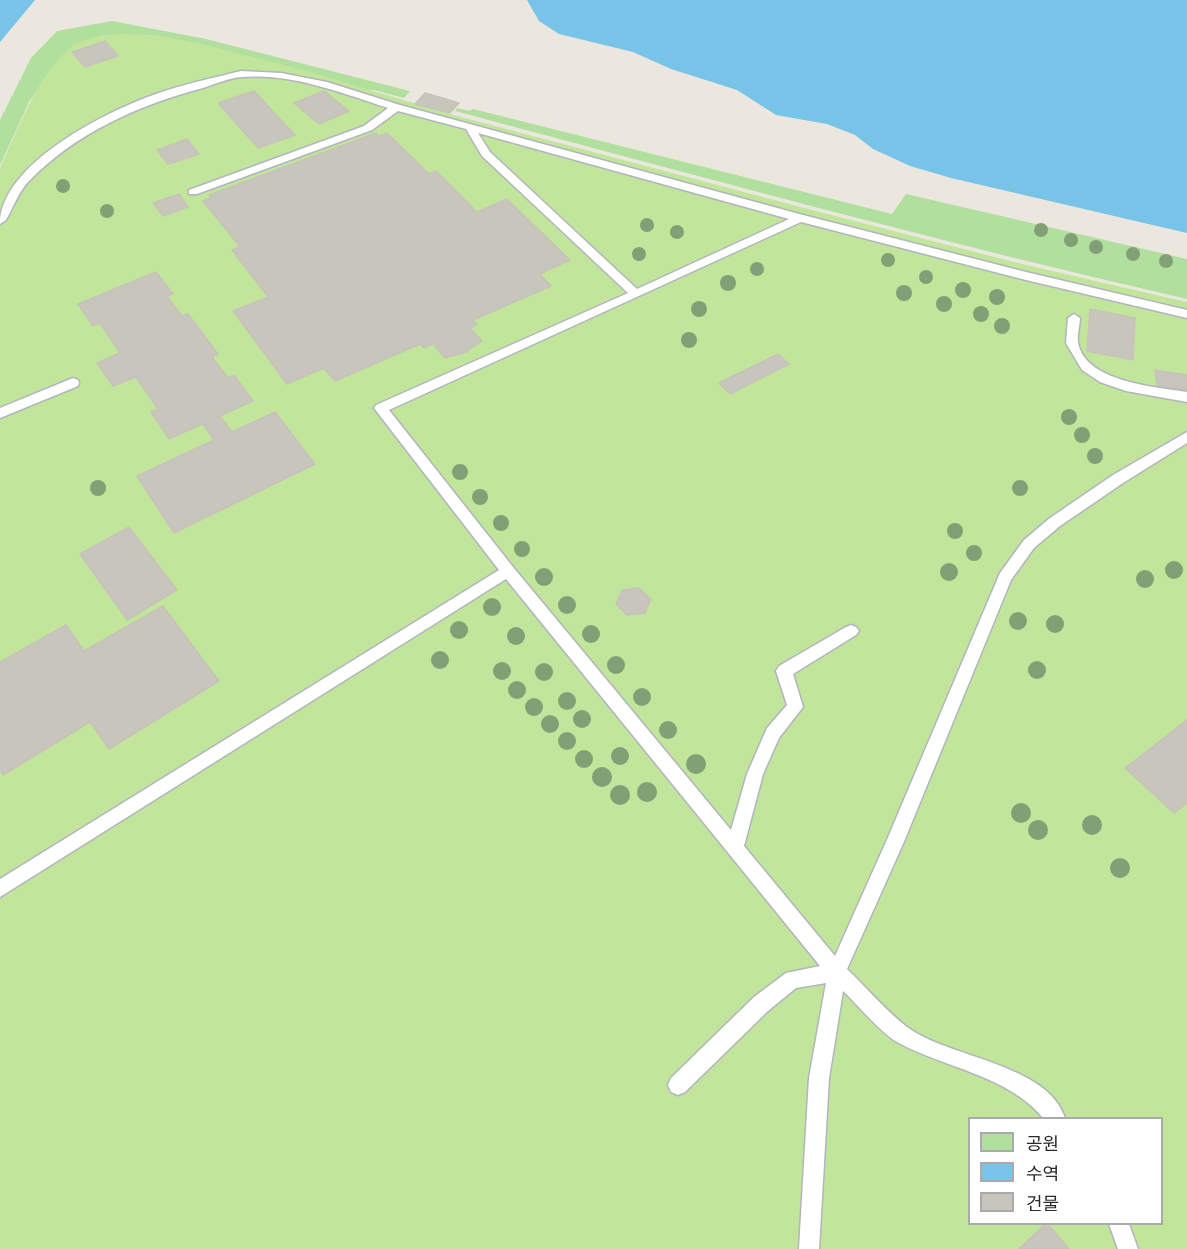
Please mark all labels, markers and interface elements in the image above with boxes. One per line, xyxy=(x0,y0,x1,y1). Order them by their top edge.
legend xyxy=(968,1117,1163,1225)
text: 공원 xyxy=(1026,1131,1059,1155)
text: 수역 xyxy=(1026,1161,1059,1185)
text: 건물 xyxy=(1026,1191,1059,1215)

